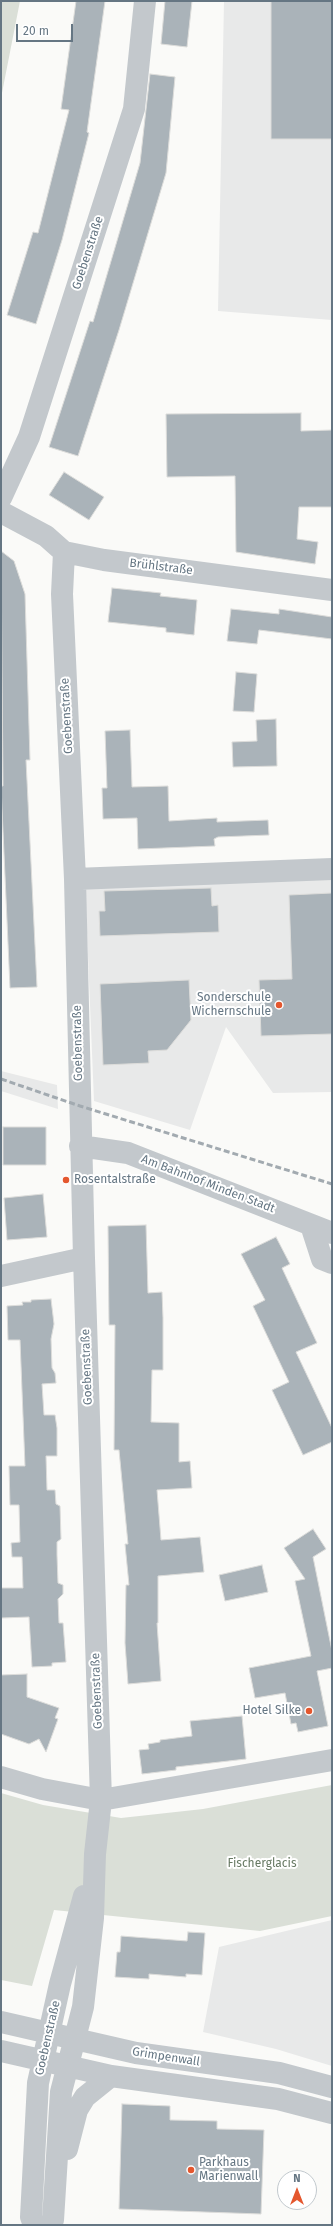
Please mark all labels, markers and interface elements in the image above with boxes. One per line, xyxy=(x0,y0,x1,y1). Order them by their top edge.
scale bar xyxy=(18,16,75,42)
text: 20 m xyxy=(23,24,49,38)
street label: Goebenstraße xyxy=(69,215,107,291)
street label: Brühlstraße xyxy=(128,556,194,578)
street label: Goebenstraße xyxy=(58,678,76,754)
place label: Sonderschule Wichernschule xyxy=(191,991,271,1019)
marker: Sonderschule Wichernschule xyxy=(274,1000,284,1010)
street label: Goebenstraße xyxy=(70,1005,86,1081)
street label: Am Bahnhof Minden Stadt xyxy=(139,1152,277,1216)
place label: Rosentalstraße xyxy=(74,1173,156,1187)
marker: Rosentalstraße xyxy=(61,1175,71,1185)
street label: Goebenstraße xyxy=(78,1329,96,1405)
street label: Goebenstraße xyxy=(88,1653,106,1729)
place label: Hotel Silke xyxy=(242,1704,301,1718)
marker: Hotel Silke xyxy=(304,1706,314,1716)
park label: Fischerglacis xyxy=(227,1857,297,1871)
street label: Goebenstraße xyxy=(32,1999,64,2077)
street label: Grimpenwall xyxy=(131,2045,201,2069)
place label: Parkhaus Marienwall xyxy=(199,2156,258,2184)
marker: Parkhaus Marienwall xyxy=(186,2165,196,2175)
north arrow xyxy=(277,2170,317,2210)
text: N xyxy=(293,2172,301,2185)

